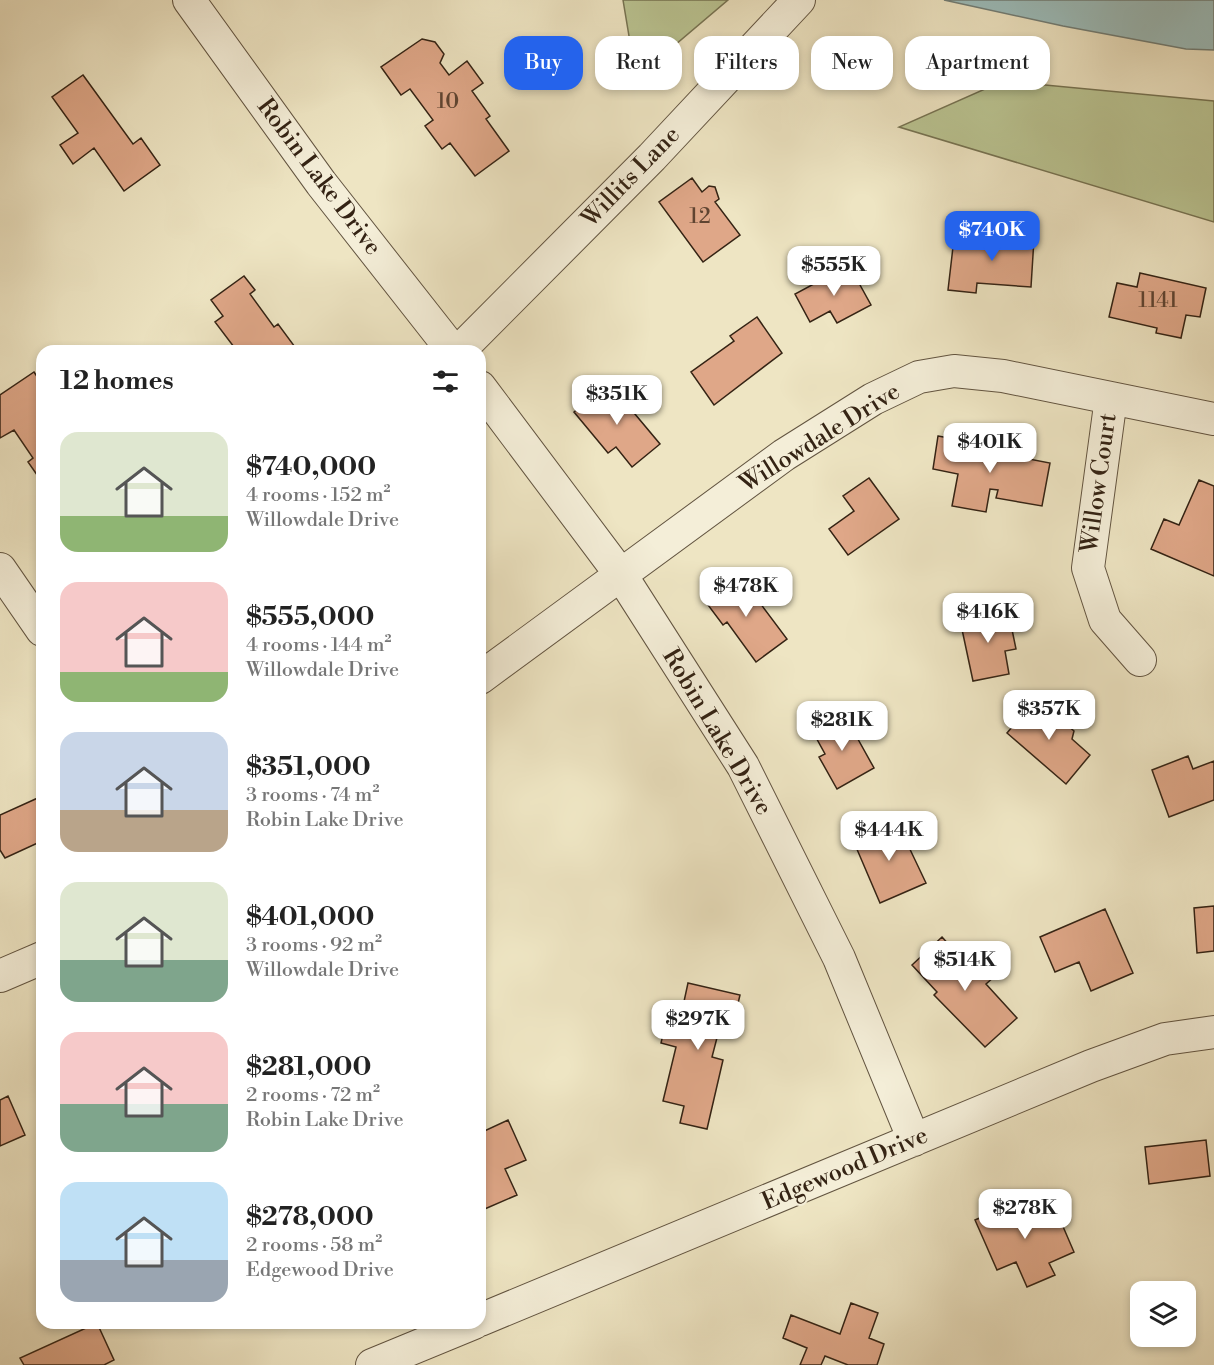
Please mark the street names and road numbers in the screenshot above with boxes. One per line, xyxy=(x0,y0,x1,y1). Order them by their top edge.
street label: Robin Lake Drive xyxy=(250,92,388,262)
street label: Willits Lane xyxy=(575,120,687,235)
street label: Willowdale Drive xyxy=(733,377,906,500)
street label: Willow Court xyxy=(1074,411,1124,556)
street label: Robin Lake Drive xyxy=(655,643,779,821)
street label: Edgewood Drive xyxy=(757,1121,933,1217)

